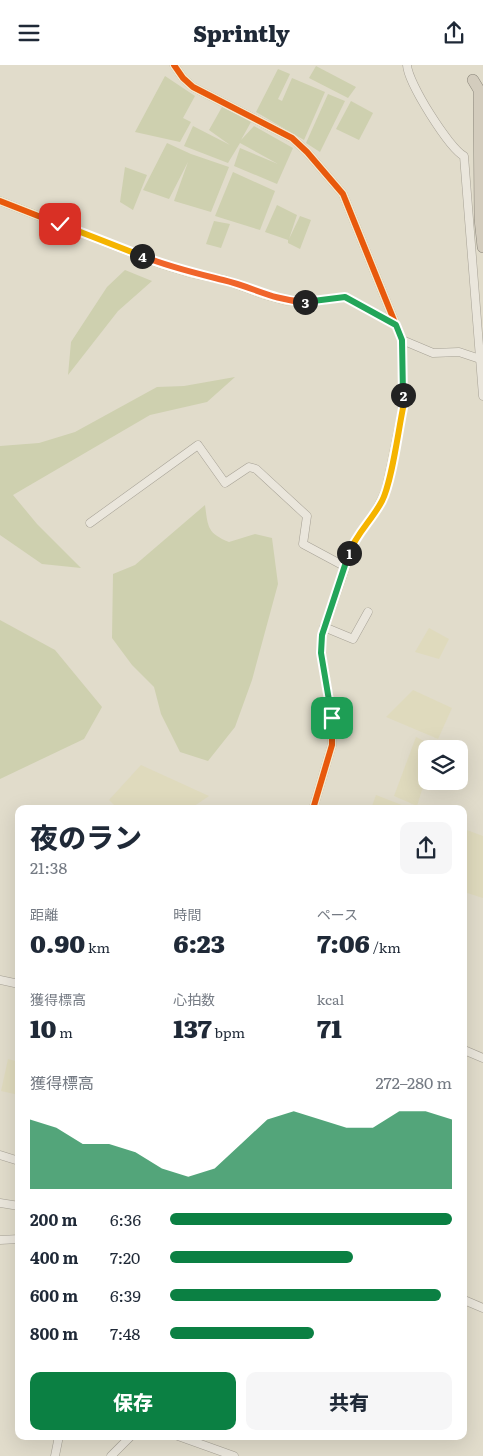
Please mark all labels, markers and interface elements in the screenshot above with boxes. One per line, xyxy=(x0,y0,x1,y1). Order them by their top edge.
text: Sprintly xyxy=(193,16,290,49)
icon: menu xyxy=(15,19,43,47)
icon: share xyxy=(440,19,468,47)
pin xyxy=(39,203,81,245)
icon: check xyxy=(46,210,74,238)
pin: 4 xyxy=(130,243,154,269)
text: 4 xyxy=(138,246,147,266)
pin: 3 xyxy=(292,289,318,315)
text: 3 xyxy=(302,292,309,312)
pin: 2 xyxy=(390,383,416,407)
text: 2 xyxy=(400,385,407,405)
pin: 1 xyxy=(336,541,362,565)
text: 1 xyxy=(347,543,352,563)
pin xyxy=(311,697,353,739)
icon: arrive xyxy=(318,704,346,732)
map controls xyxy=(418,740,468,790)
button: layers xyxy=(418,740,468,790)
text: 夜のラン xyxy=(30,815,142,857)
button: share xyxy=(400,822,452,874)
text: 21:38 xyxy=(30,855,67,879)
text: 距離 xyxy=(30,904,58,924)
text: 時間 xyxy=(173,904,201,924)
text: ペース xyxy=(317,904,358,924)
text: 0.90 xyxy=(30,924,85,961)
text: 6:23 xyxy=(173,924,225,961)
text: 7:06 xyxy=(317,924,370,961)
text: km xyxy=(85,937,110,957)
text: /km xyxy=(370,937,401,957)
text: 獲得標高 xyxy=(30,989,86,1009)
text: 心拍数 xyxy=(173,989,215,1009)
text: kcal xyxy=(317,989,344,1009)
text: 10 xyxy=(30,1009,56,1046)
text: 137 xyxy=(173,1009,212,1046)
text: 71 xyxy=(317,1009,342,1046)
text: m xyxy=(56,1022,73,1042)
text: bpm xyxy=(212,1022,245,1042)
text: 獲得標高 xyxy=(30,1070,94,1094)
text: 272–280 m xyxy=(376,1070,452,1094)
text: 200 m xyxy=(30,1207,77,1231)
text: 6:36 xyxy=(110,1207,141,1231)
text: 400 m xyxy=(30,1245,79,1269)
text: 7:20 xyxy=(110,1245,140,1269)
text: 600 m xyxy=(30,1283,78,1307)
text: 6:39 xyxy=(110,1283,141,1307)
text: 800 m xyxy=(30,1321,78,1345)
text: 7:48 xyxy=(110,1321,140,1345)
button: 保存 xyxy=(30,1372,236,1430)
button: 共有 xyxy=(246,1372,452,1430)

